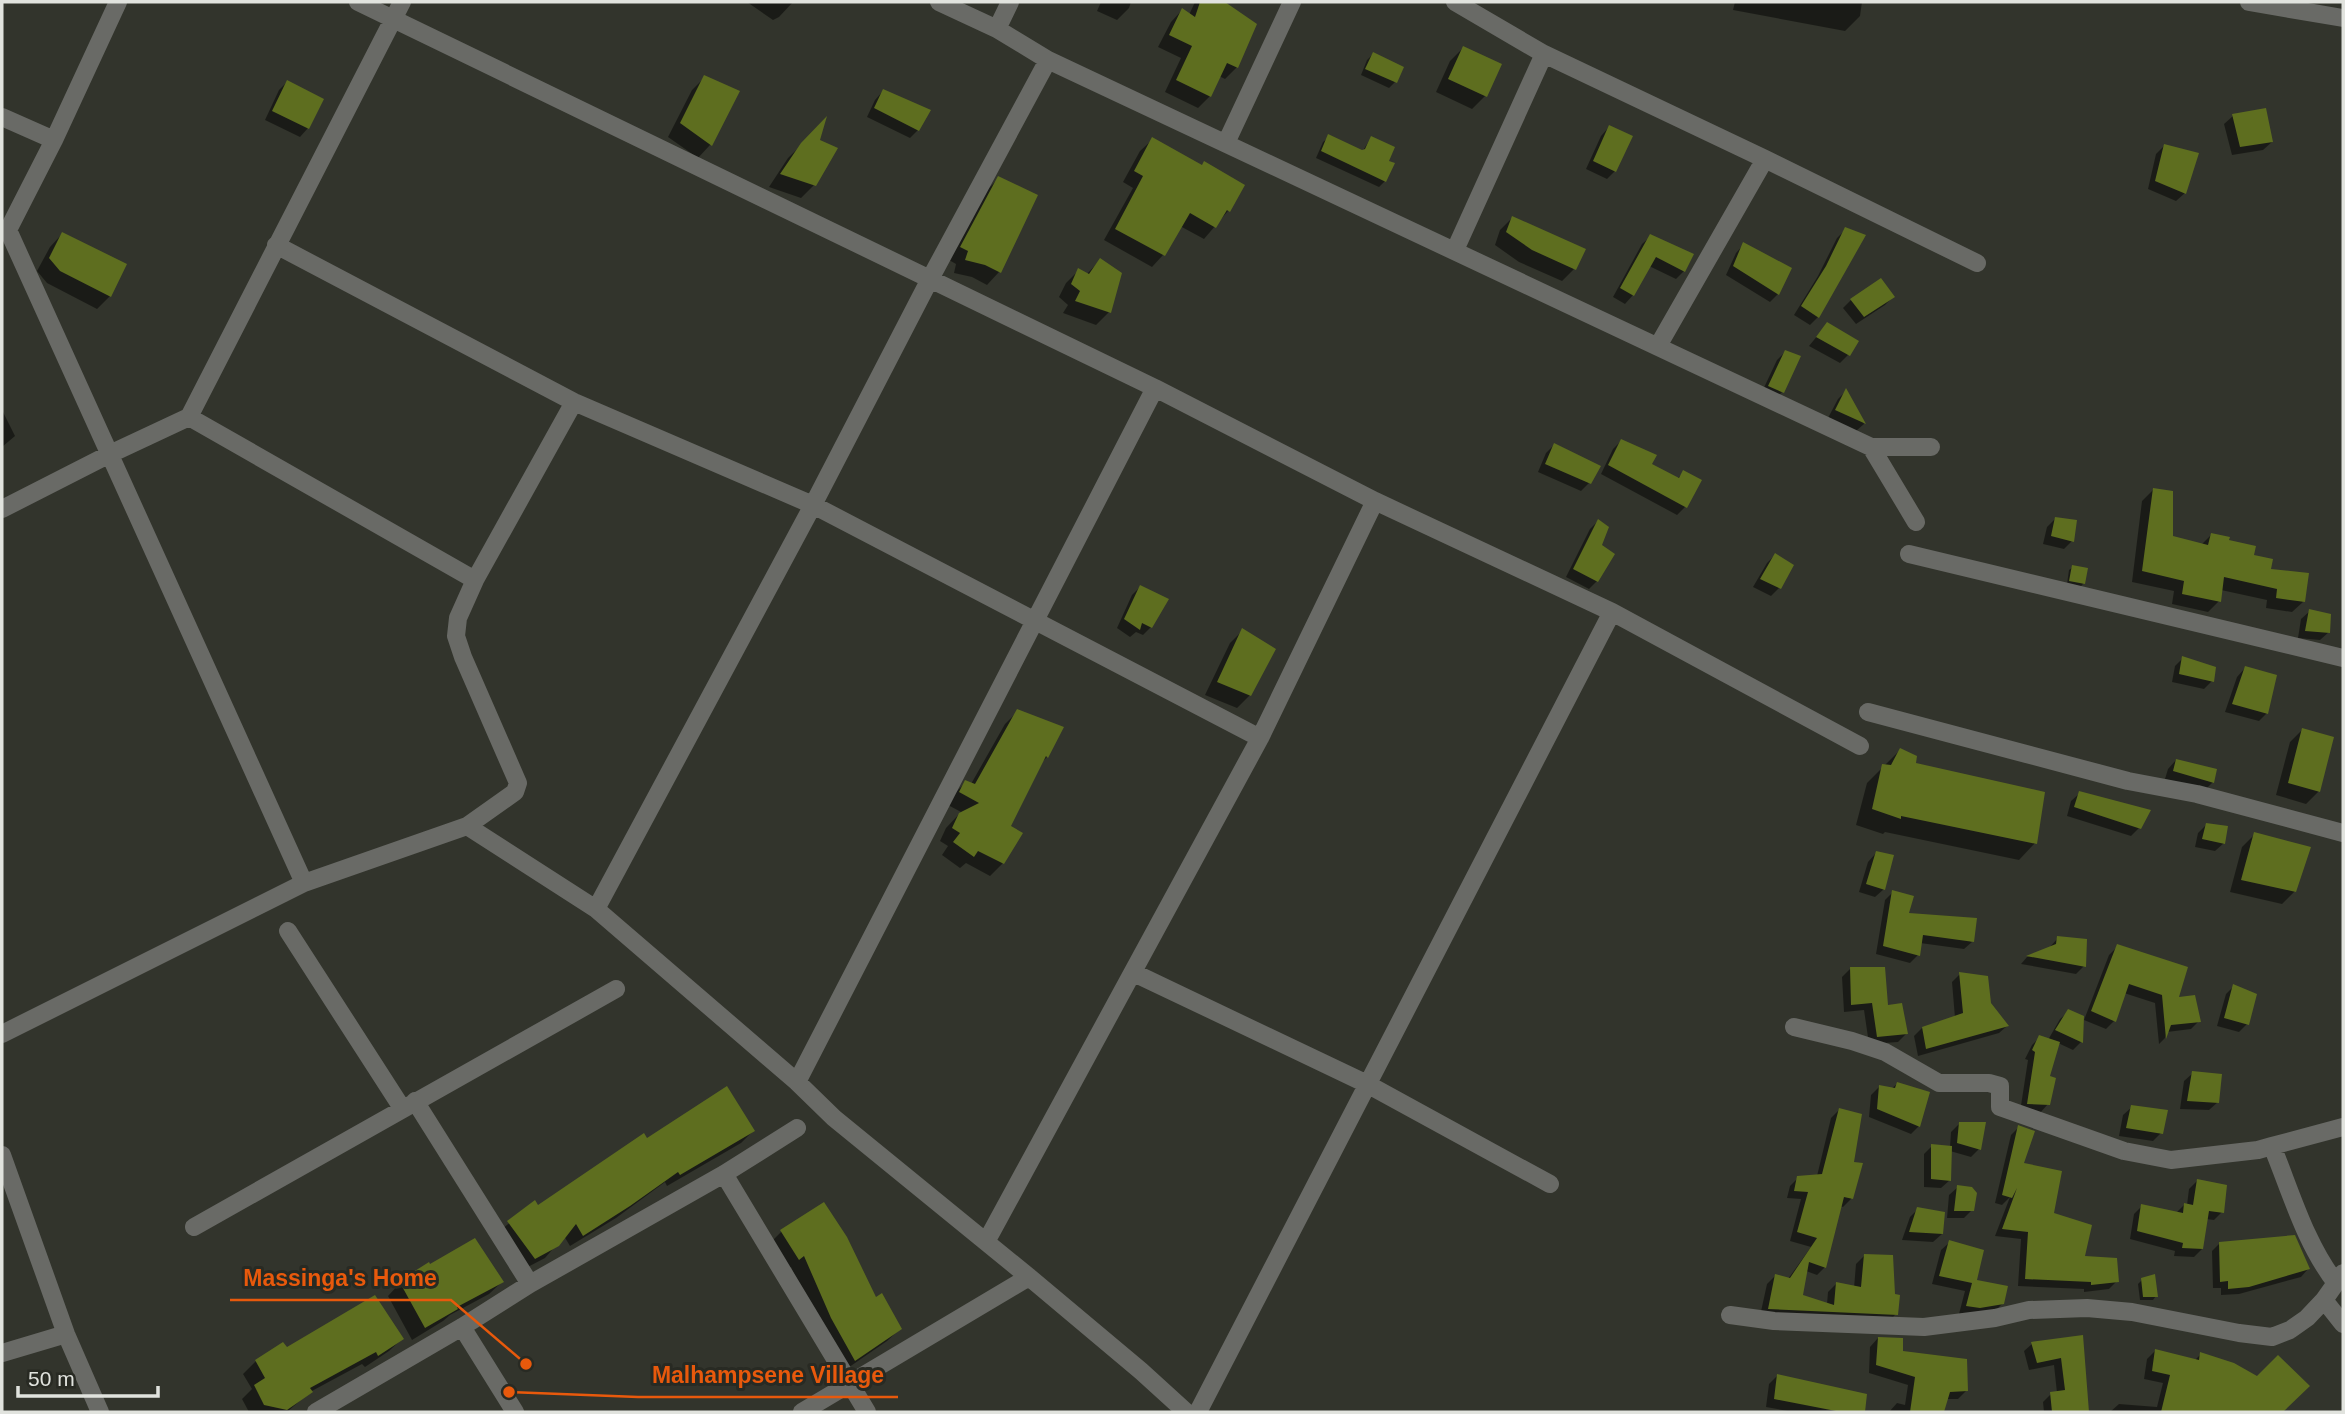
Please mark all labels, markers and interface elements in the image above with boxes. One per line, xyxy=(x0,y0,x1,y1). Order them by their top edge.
callout: Massinga's Home xyxy=(230,1256,451,1300)
text: Massinga's Home xyxy=(243,1265,437,1291)
callout: Malhampsene Village xyxy=(638,1353,898,1397)
scale bar xyxy=(18,1354,158,1398)
text: Malhampsene Village xyxy=(652,1362,884,1388)
text: 50 m xyxy=(28,1367,75,1390)

